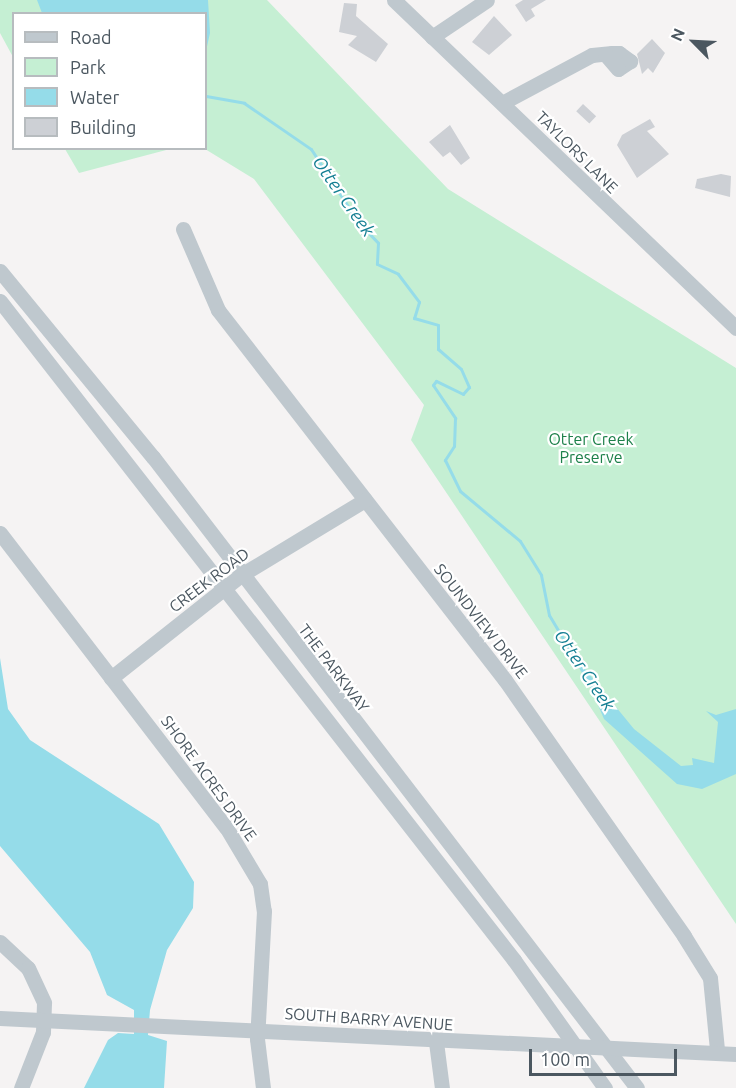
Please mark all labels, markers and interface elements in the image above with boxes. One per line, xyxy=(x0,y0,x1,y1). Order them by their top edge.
legend xyxy=(12,12,207,150)
north arrow xyxy=(664,12,724,72)
text: N xyxy=(667,26,688,44)
text: Road xyxy=(70,27,112,47)
text: Park xyxy=(70,57,106,77)
text: Water xyxy=(70,87,119,107)
street label: TAYLORS LANE xyxy=(532,107,622,197)
text: Building xyxy=(70,117,136,137)
water label: Otter Creek xyxy=(308,152,380,240)
park label: Otter Creek Preserve xyxy=(548,429,634,467)
street label: CREEK ROAD xyxy=(165,544,253,616)
street label: SOUNDVIEW DRIVE xyxy=(430,560,532,682)
street label: THE PARKWAY xyxy=(295,620,373,716)
water label: Otter Creek xyxy=(550,625,620,715)
street label: SHORE ACRES DRIVE xyxy=(157,712,261,844)
street label: SOUTH BARRY AVENUE xyxy=(284,1004,454,1034)
scale bar xyxy=(532,1037,680,1075)
text: 100 m xyxy=(540,1049,590,1069)

